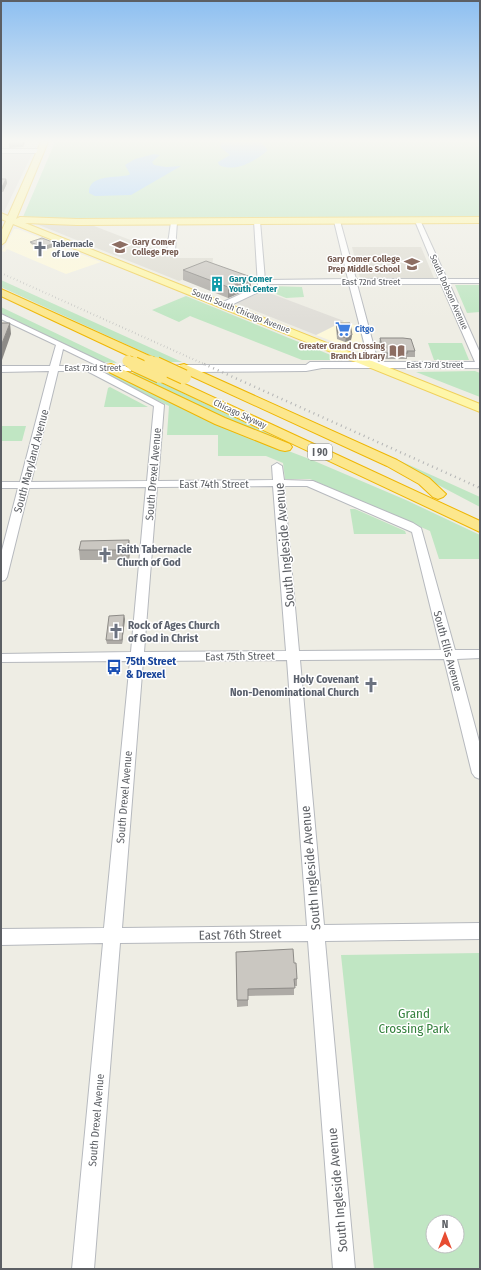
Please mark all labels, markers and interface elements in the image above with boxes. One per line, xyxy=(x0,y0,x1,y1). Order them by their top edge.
place label: Gary Comer College Prep xyxy=(132,237,179,257)
school or university icon: Gary Comer College Prep xyxy=(111,238,129,256)
place label: Tabernacle of Love xyxy=(52,239,94,259)
church icon: Tabernacle of Love xyxy=(31,240,49,258)
street label: South Dobson Avenue xyxy=(428,253,470,332)
place label: Gary Comer College Prep Middle School xyxy=(327,254,401,274)
school or university icon: Gary Comer College Prep Middle School xyxy=(403,255,421,273)
place label: Gary Comer Youth Center xyxy=(228,274,278,294)
building icon: Gary Comer Youth Center xyxy=(208,275,226,293)
street label: East 72nd Street xyxy=(342,277,400,287)
street label: South South Chicago Avenue xyxy=(190,287,292,336)
supermarket icon: Citgo xyxy=(334,320,352,338)
place label: Citgo xyxy=(355,324,374,334)
place label: Greater Grand Crossing Branch Library xyxy=(299,341,386,361)
library icon: Greater Grand Crossing Branch Library xyxy=(388,342,406,360)
street label: East 73rd Street xyxy=(407,360,464,370)
street label: East 73rd Street xyxy=(65,363,122,373)
street label: Chicago Skyway xyxy=(212,397,268,431)
street label: South Maryland Avenue xyxy=(11,408,52,514)
street label: South Drexel Avenue xyxy=(143,427,164,521)
road number: I 90 xyxy=(308,444,332,460)
street label: East 74th Street xyxy=(179,478,249,491)
street label: South Ingleside Avenue xyxy=(272,482,297,608)
place label: Faith Tabernacle Church of God xyxy=(117,543,192,569)
church icon: Faith Tabernacle Church of God xyxy=(96,546,114,564)
street label: South Ellis Avenue xyxy=(430,609,465,693)
place label: Rock of Ages Church of God in Christ xyxy=(128,619,220,645)
church icon: Rock of Ages Church of God in Christ xyxy=(107,622,125,640)
street label: East 75th Street xyxy=(205,649,275,664)
place label: 75th Street & Drexel xyxy=(126,655,176,681)
bus stop icon: 75th Street & Drexel xyxy=(105,658,123,676)
place label: Holy Covenant Non-Denominational Church xyxy=(230,673,359,699)
church icon: Holy Covenant Non-Denominational Church xyxy=(362,676,380,694)
street label: South Drexel Avenue xyxy=(114,750,135,844)
street label: South Ingleside Avenue xyxy=(298,805,323,931)
street label: East 76th Street xyxy=(199,926,282,943)
park label: Grand Crossing Park xyxy=(379,1006,450,1036)
street label: South Drexel Avenue xyxy=(86,1073,107,1167)
street label: South Ingleside Avenue xyxy=(325,1127,350,1253)
north arrow xyxy=(425,1214,465,1254)
text: N xyxy=(442,1218,448,1231)

